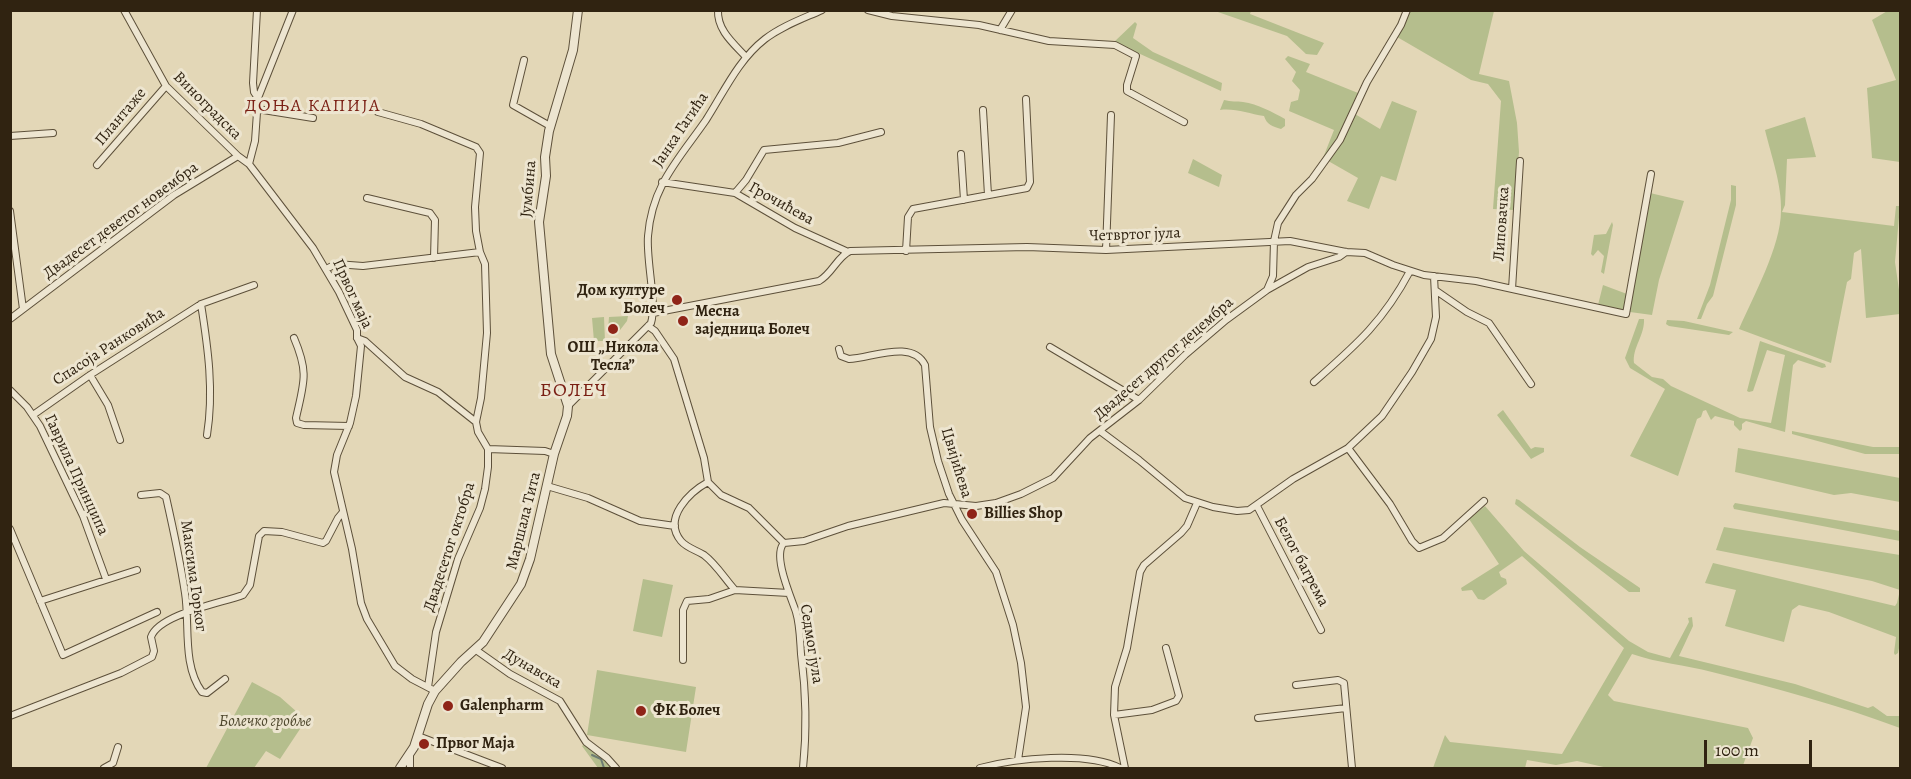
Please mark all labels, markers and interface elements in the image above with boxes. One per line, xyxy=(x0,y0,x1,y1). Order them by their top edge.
street label: Виноградска xyxy=(169,68,245,144)
street label: Плантаже xyxy=(91,84,151,150)
street label: Јанка Гагића xyxy=(649,89,713,171)
district label: ДОЊА КАПИЈА xyxy=(245,96,381,118)
street label: Двадесет деветог новембра xyxy=(40,158,202,284)
street label: Јумбина xyxy=(517,160,541,218)
street label: Грочићева xyxy=(745,178,817,230)
street label: Липовачка xyxy=(1490,186,1514,262)
street label: Четвртог јула xyxy=(1089,224,1181,246)
street label: Првог маја xyxy=(327,256,377,332)
place label: Дом културе Болеч xyxy=(577,281,665,319)
marker: Дом културе Болеч xyxy=(670,293,684,307)
street label: Двадесет другог децембра xyxy=(1090,293,1238,425)
place label: Месна заједница Болеч xyxy=(695,302,810,340)
street label: Спасоја Ранковића xyxy=(49,304,169,390)
marker: Месна заједница Болеч xyxy=(676,314,690,328)
marker: ОШ „Никола Тесла” xyxy=(606,322,620,336)
place label: ОШ „Никола Тесла” xyxy=(567,338,659,376)
district label: БОЛЕЧ xyxy=(540,379,608,403)
street label: Гаврила Принципа xyxy=(40,411,112,539)
street label: Цвијићева xyxy=(936,425,976,501)
street label: Маршала Тита xyxy=(503,470,545,572)
street label: Двадесетог октобра xyxy=(420,480,480,614)
place label: Billies Shop xyxy=(984,504,1062,524)
marker: Billies Shop xyxy=(965,507,979,521)
street label: Белог багрема xyxy=(1269,514,1333,610)
street label: Максима Горког xyxy=(176,519,210,633)
street label: Седмог јула xyxy=(795,603,827,685)
street label: Дунавска xyxy=(499,645,565,693)
place label: Galenpharm xyxy=(460,696,544,716)
marker: Galenpharm xyxy=(441,699,455,713)
place label: ФК Болеч xyxy=(653,701,720,721)
marker: ФК Болеч xyxy=(634,704,648,718)
park label: Болечко гробље xyxy=(219,712,311,732)
scale bar xyxy=(1707,728,1815,766)
place label: Првог Маја xyxy=(436,734,515,754)
marker: Првог Маја xyxy=(417,737,431,751)
text: 100 m xyxy=(1715,738,1759,762)

